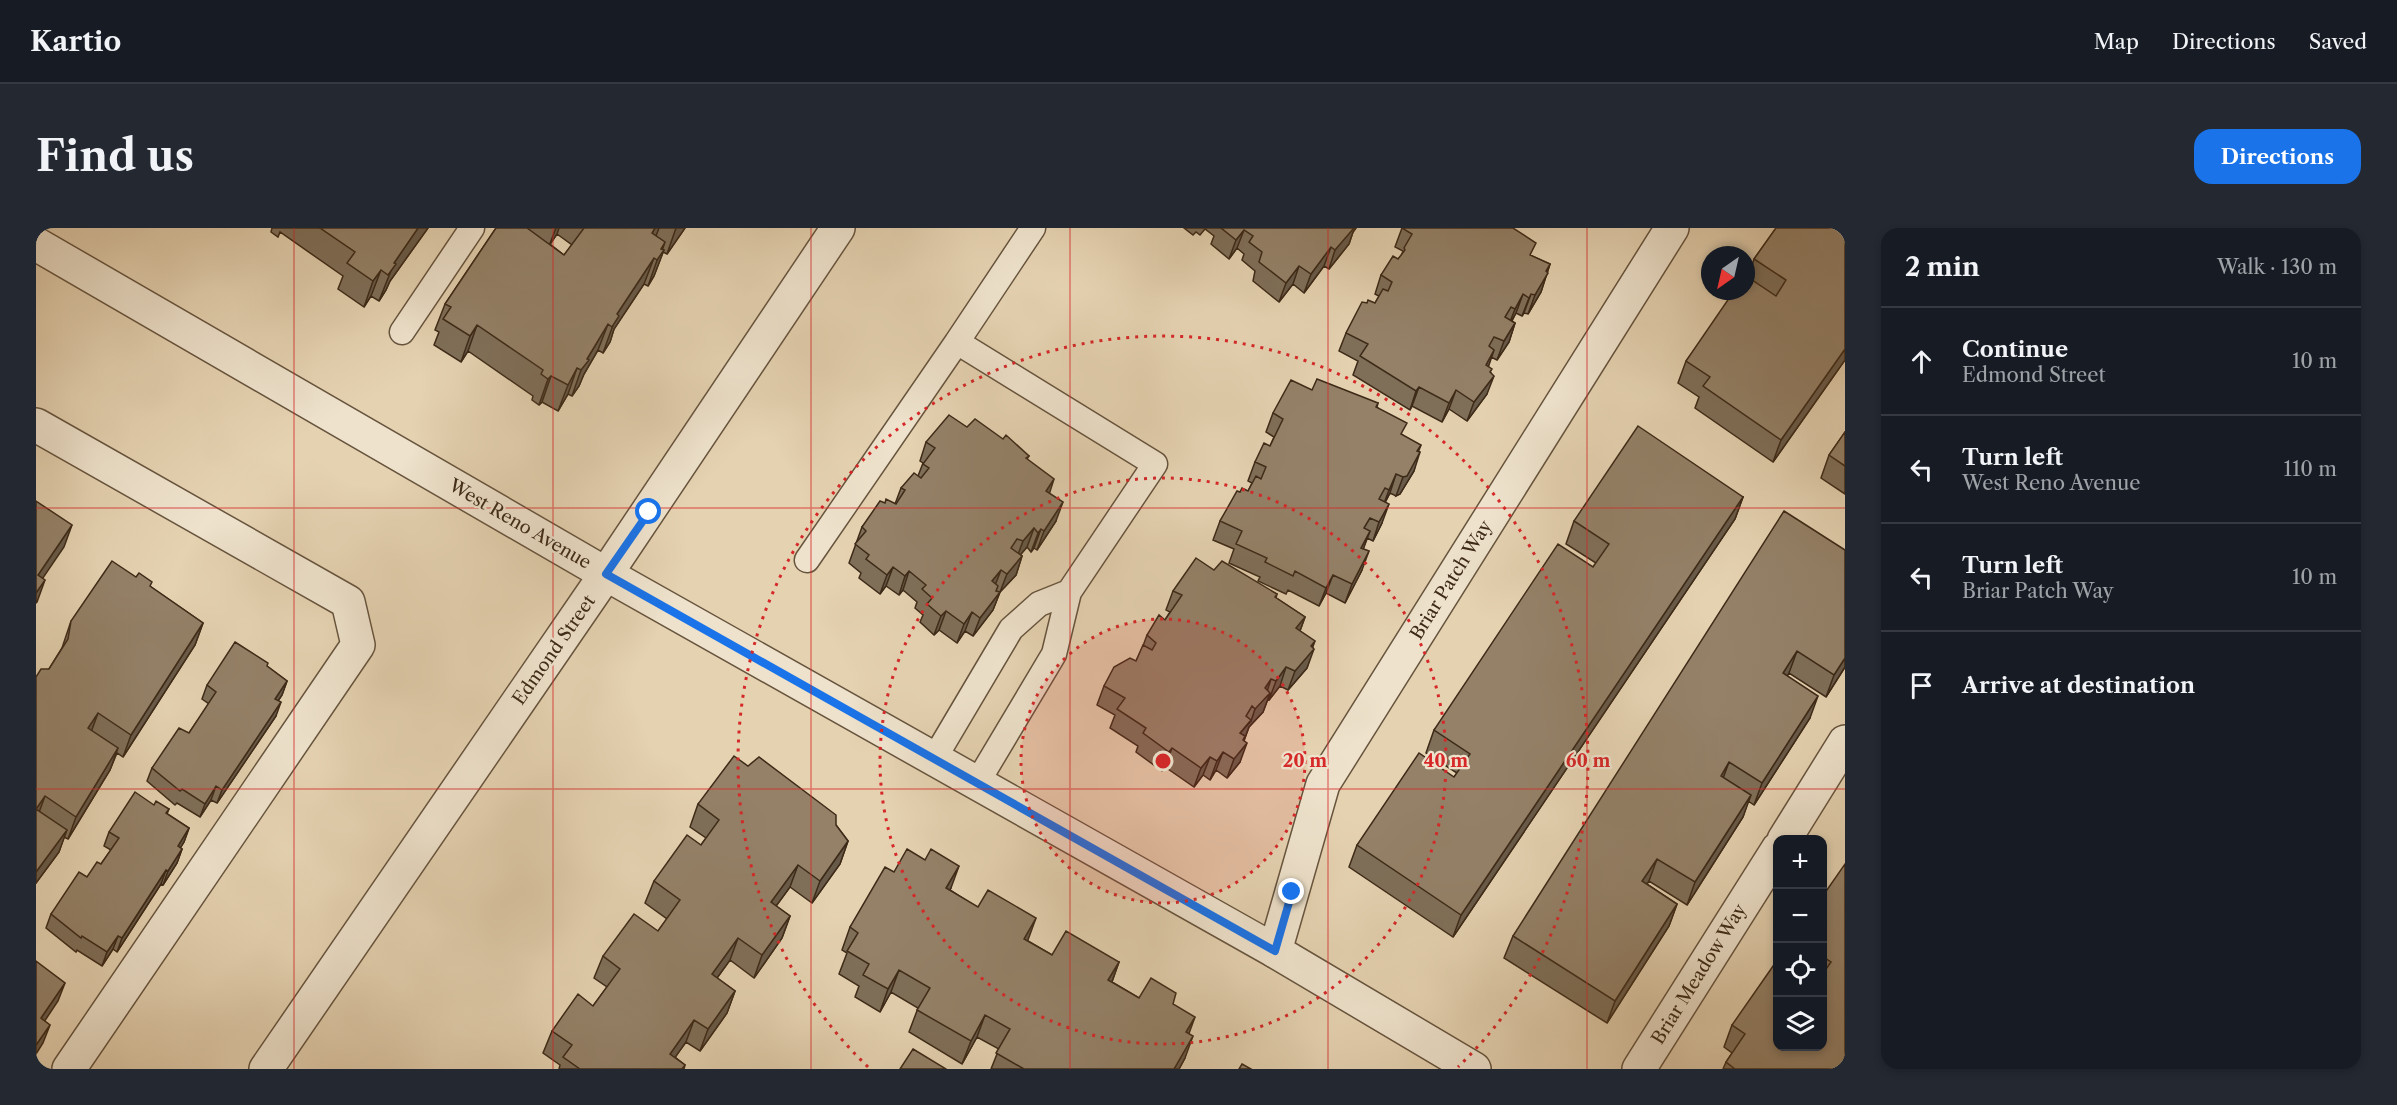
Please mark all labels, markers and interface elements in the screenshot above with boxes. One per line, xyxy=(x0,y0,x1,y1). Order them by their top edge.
text: Kartio xyxy=(30,24,121,58)
text: Map xyxy=(2094,29,2139,54)
text: Directions xyxy=(2172,29,2276,54)
text: Saved xyxy=(2309,29,2367,54)
button: Directions xyxy=(2194,129,2361,184)
text: Find us xyxy=(36,130,194,182)
north arrow xyxy=(1701,246,1755,300)
text: 2 min xyxy=(1905,251,1980,283)
text: Walk · 130 m xyxy=(2217,255,2337,279)
text: Continue xyxy=(1962,336,2068,363)
icon: ahead xyxy=(1905,345,1938,378)
text: 10 m xyxy=(2292,349,2337,373)
text: Edmond Street xyxy=(1962,363,2106,387)
text: Turn left xyxy=(1962,444,2063,471)
icon: left xyxy=(1905,453,1938,486)
text: 110 m xyxy=(2284,457,2337,481)
text: West Reno Avenue xyxy=(1962,471,2141,495)
street label: West Reno Avenue xyxy=(444,474,595,574)
route start xyxy=(635,498,661,524)
street label: Briar Patch Way xyxy=(1405,515,1497,644)
text: Turn left xyxy=(1962,552,2063,579)
icon: left xyxy=(1905,561,1938,594)
text: 10 m xyxy=(2292,565,2337,589)
text: Briar Patch Way xyxy=(1962,579,2114,603)
street label: Edmond Street xyxy=(508,590,600,709)
icon: arrive xyxy=(1905,669,1938,702)
text: Arrive at destination xyxy=(1962,672,2195,699)
text: 20 m xyxy=(1283,750,1327,772)
text: 40 m xyxy=(1424,750,1468,772)
text: 60 m xyxy=(1566,750,1610,772)
centre of rings xyxy=(1153,751,1173,771)
map controls xyxy=(1773,835,1827,1051)
button: + xyxy=(1773,835,1827,889)
route end xyxy=(1278,878,1304,904)
button: − xyxy=(1773,889,1827,943)
street label: Briar Meadow Way xyxy=(1647,899,1752,1048)
button: locate xyxy=(1773,943,1827,997)
button: layers xyxy=(1773,997,1827,1051)

